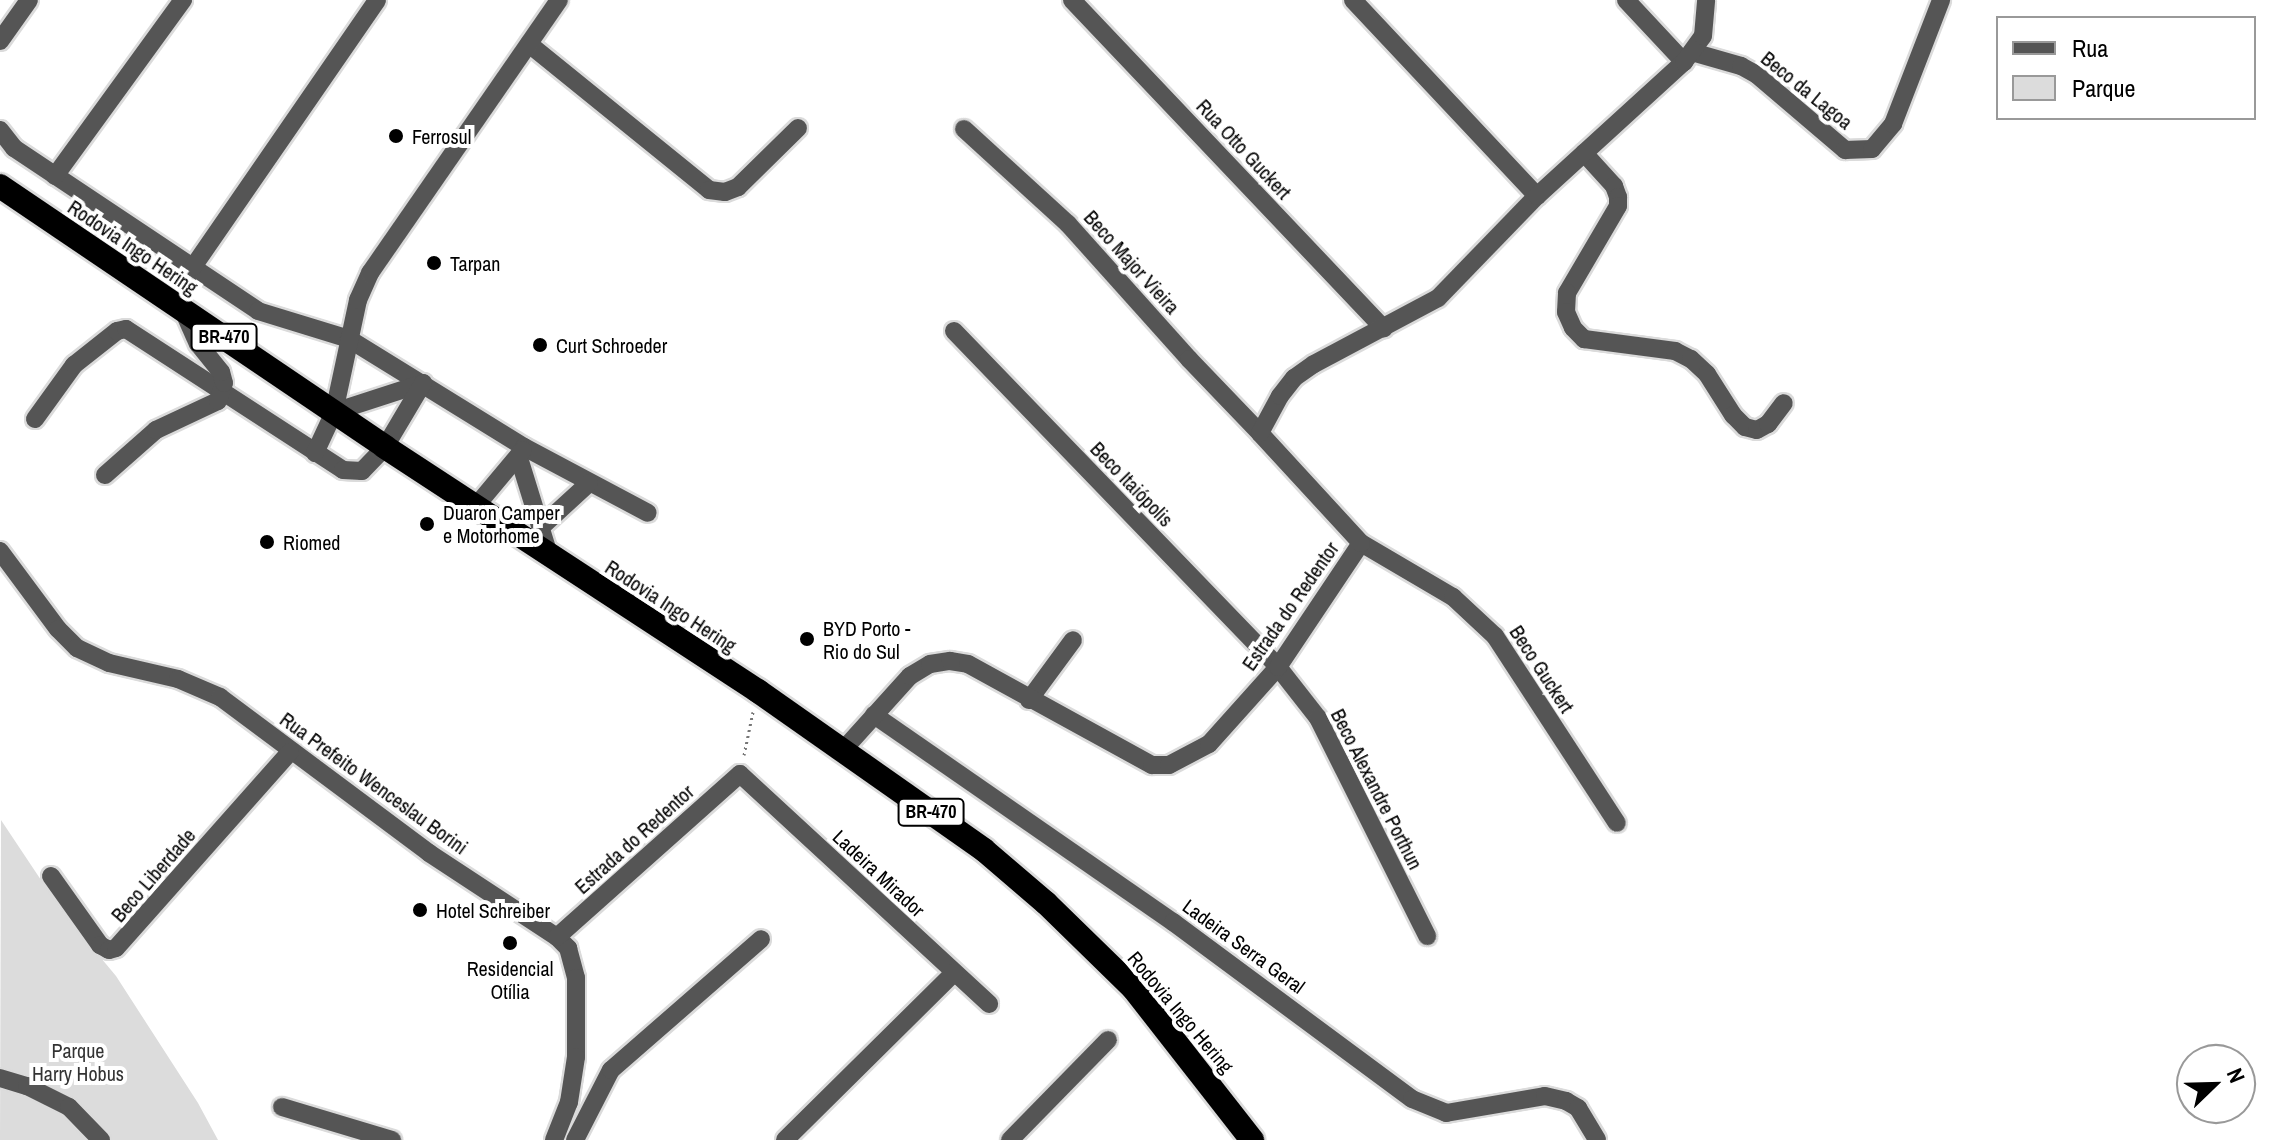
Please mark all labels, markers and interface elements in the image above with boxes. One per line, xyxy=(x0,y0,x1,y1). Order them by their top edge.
legend xyxy=(1996,16,2256,120)
text: Rua xyxy=(2072,32,2108,64)
street label: Beco da Lagoa xyxy=(1757,46,1857,134)
text: Parque xyxy=(2072,72,2135,104)
street label: Rua Otto Guckert xyxy=(1192,94,1296,204)
place label: Ferrosul xyxy=(412,124,471,148)
marker: Ferrosul xyxy=(387,127,405,145)
street label: Rodovia Ingo Hering xyxy=(64,195,202,299)
street label: Beco Major Vieira xyxy=(1079,205,1185,319)
place label: Tarpan xyxy=(450,251,500,275)
marker: Tarpan xyxy=(425,254,443,272)
road number: BR-470 xyxy=(190,323,258,351)
place label: Curt Schroeder xyxy=(556,333,667,357)
marker: Curt Schroeder xyxy=(531,336,549,354)
street label: Beco Itaiópolis xyxy=(1086,437,1178,531)
place label: Duaron Camper e Motorhome xyxy=(443,500,560,547)
marker: Duaron Camper e Motorhome xyxy=(418,515,436,533)
place label: Riomed xyxy=(283,530,340,554)
marker: Riomed xyxy=(258,533,276,551)
street label: Estrada do Redentor xyxy=(1237,537,1343,675)
street label: Rodovia Ingo Hering xyxy=(601,555,741,657)
place label: BYD Porto - Rio do Sul xyxy=(823,616,910,663)
street label: Beco Guckert xyxy=(1505,621,1579,717)
marker: BYD Porto - Rio do Sul xyxy=(798,630,816,648)
street label: Beco Alexandre Porthun xyxy=(1326,704,1428,874)
street label: Rua Prefeito Wenceslau Borini xyxy=(276,707,472,859)
street label: Estrada do Redentor xyxy=(570,779,698,899)
road number: BR-470 xyxy=(897,798,965,826)
street label: Beco Liberdade xyxy=(106,823,200,927)
street label: Ladeira Mirador xyxy=(828,824,930,922)
street label: Ladeira Serra Geral xyxy=(1178,894,1310,998)
place label: Hotel Schreiber xyxy=(436,898,550,922)
marker: Hotel Schreiber xyxy=(411,901,429,919)
marker: Residencial Otília xyxy=(501,934,519,952)
street label: Rodovia Ingo Hering xyxy=(1123,946,1239,1078)
place label: Residencial Otília xyxy=(467,956,553,1003)
park label: Parque Harry Hobus xyxy=(32,1038,124,1085)
north arrow xyxy=(2176,1044,2256,1124)
text: N xyxy=(2220,1064,2253,1087)

